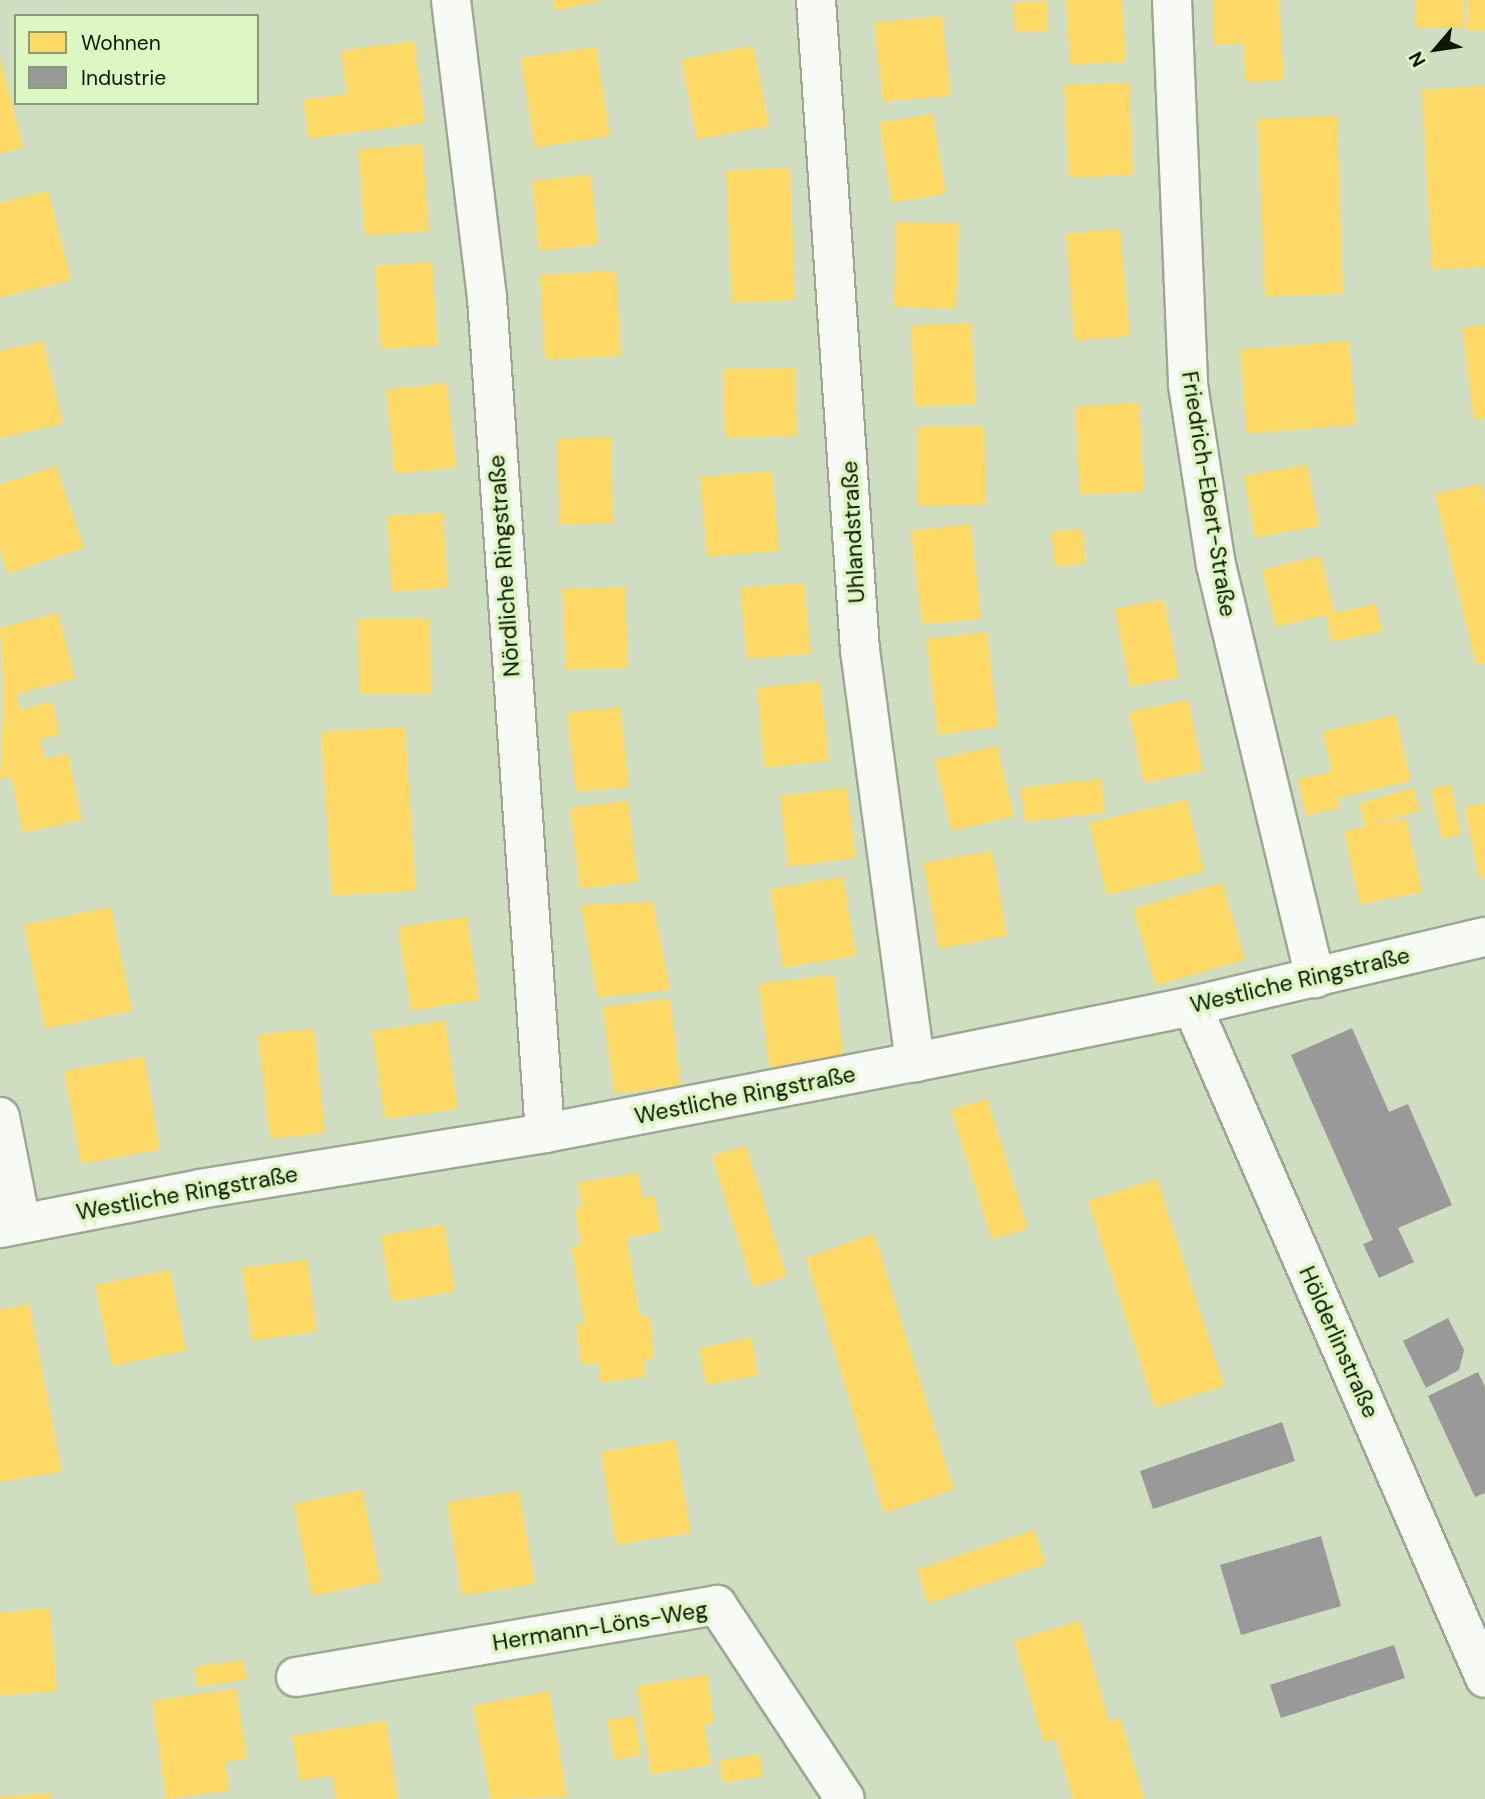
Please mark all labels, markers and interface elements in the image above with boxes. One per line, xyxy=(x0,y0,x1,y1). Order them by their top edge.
legend xyxy=(14,14,259,105)
north arrow xyxy=(1401,14,1471,84)
text: Wohnen xyxy=(81,29,161,57)
text: N xyxy=(1403,47,1431,72)
text: Industrie xyxy=(81,64,166,92)
street label: Friedrich-Ebert-Straße xyxy=(1176,369,1242,619)
street label: Nördliche Ringstraße xyxy=(482,454,526,678)
street label: Uhlandstraße xyxy=(835,460,871,604)
street label: Westliche Ringstraße xyxy=(1187,941,1413,1019)
street label: Westliche Ringstraße xyxy=(632,1060,858,1130)
street label: Westliche Ringstraße xyxy=(74,1160,300,1226)
street label: Hölderlinstraße xyxy=(1293,1262,1385,1422)
street label: Hermann-Löns-Weg xyxy=(490,1595,710,1657)

